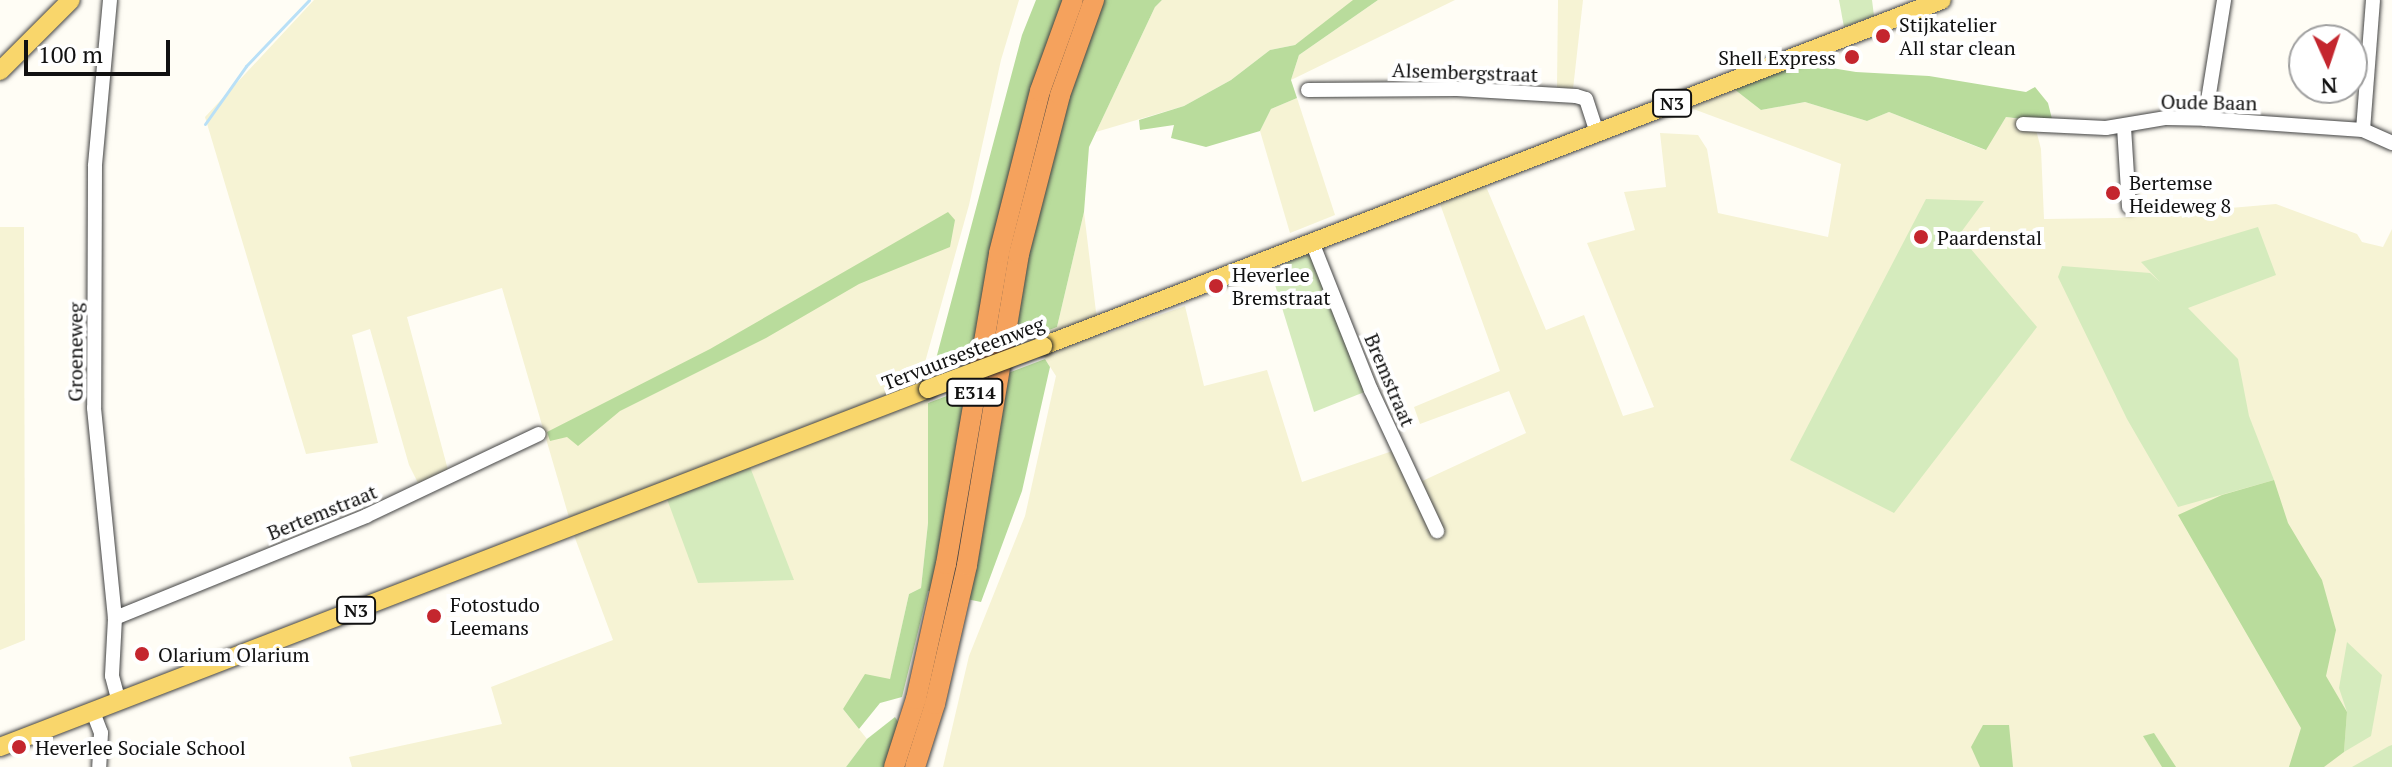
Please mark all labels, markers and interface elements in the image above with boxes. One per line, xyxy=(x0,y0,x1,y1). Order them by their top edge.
place label: Stijkatelier All star clean xyxy=(1899,12,2016,59)
scale bar xyxy=(28,24,174,74)
north arrow xyxy=(2288,24,2368,104)
marker: Stijkatelier All star clean xyxy=(1874,27,1892,45)
text: 100 m xyxy=(38,38,103,70)
place label: Shell Express xyxy=(1718,45,1836,69)
marker: Shell Express xyxy=(1843,48,1861,66)
street label: Alsembergstraat xyxy=(1392,57,1538,87)
text: N xyxy=(2320,72,2338,101)
road number: N3 xyxy=(1652,89,1692,117)
street label: Oude Baan xyxy=(2160,89,2258,115)
place label: Bertemse Heideweg 8 xyxy=(2129,170,2231,217)
marker: Bertemse Heideweg 8 xyxy=(2104,184,2122,202)
place label: Paardenstal xyxy=(1937,225,2042,249)
marker: Paardenstal xyxy=(1912,228,1930,246)
place label: Heverlee Bremstraat xyxy=(1232,262,1331,309)
marker: Heverlee Bremstraat xyxy=(1207,277,1225,295)
street label: Groeneweg xyxy=(63,302,87,402)
street label: Tervuursesteenweg xyxy=(879,311,1047,395)
street label: Bremstraat xyxy=(1360,330,1420,430)
road number: E314 xyxy=(945,378,1005,406)
street label: Bertemstraat xyxy=(264,479,380,545)
place label: Fotostudo Leemans xyxy=(450,592,540,639)
road number: N3 xyxy=(336,596,376,624)
marker: Fotostudo Leemans xyxy=(425,607,443,625)
place label: Olarium Olarium xyxy=(158,642,310,666)
marker: Olarium Olarium xyxy=(133,645,151,663)
place label: Heverlee Sociale School xyxy=(35,735,246,759)
marker: Heverlee Sociale School xyxy=(10,738,28,756)

